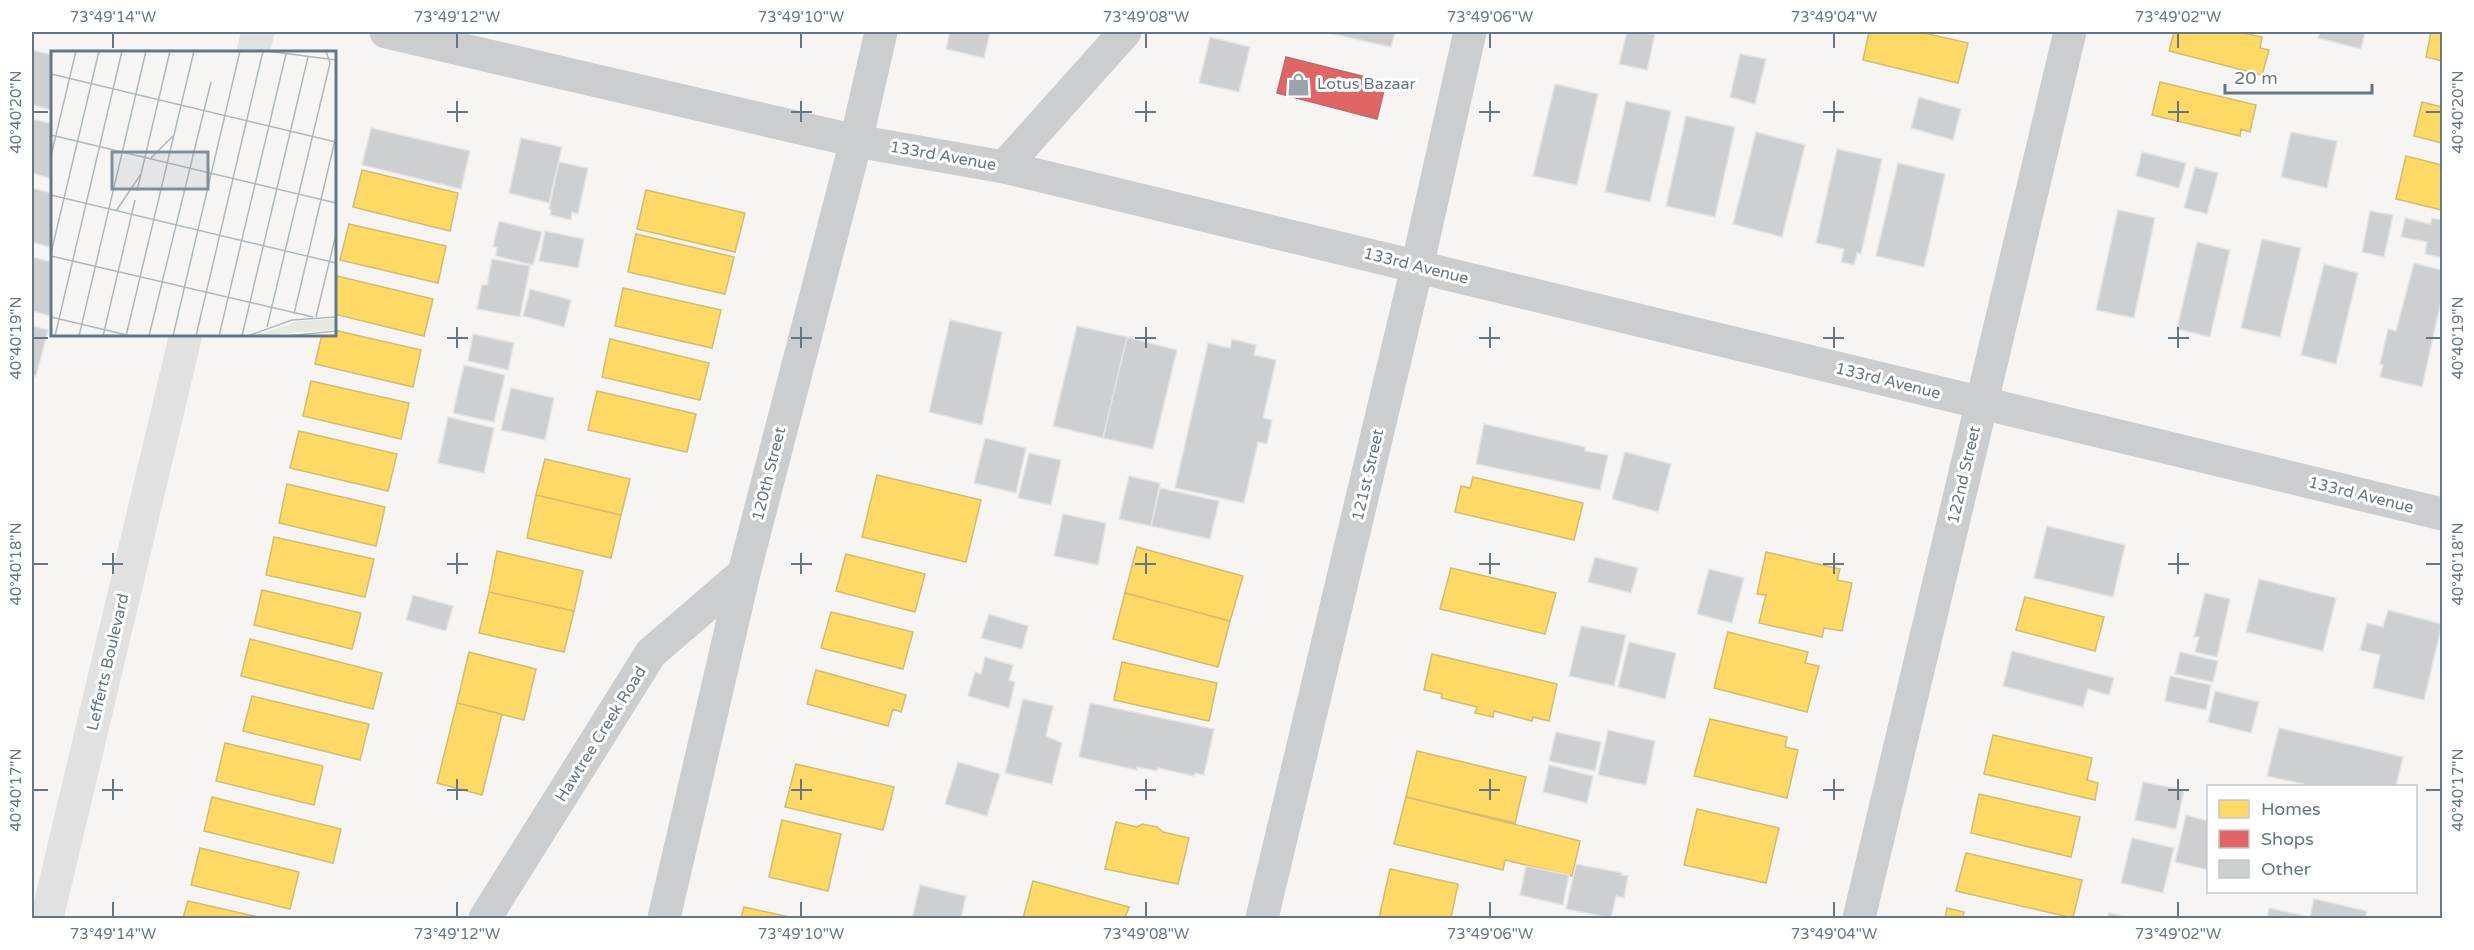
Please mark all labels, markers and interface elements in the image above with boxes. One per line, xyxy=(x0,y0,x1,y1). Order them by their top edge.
text: 73°49'14"W xyxy=(70,8,156,26)
text: 73°49'12"W xyxy=(414,8,500,26)
text: 73°49'10"W xyxy=(758,8,844,26)
text: 73°49'08"W xyxy=(1103,8,1189,26)
text: 73°49'06"W xyxy=(1447,8,1533,26)
text: 73°49'04"W xyxy=(1791,8,1877,26)
text: 73°49'02"W xyxy=(2135,8,2221,26)
inset map xyxy=(51,51,336,336)
scale bar xyxy=(2225,57,2372,95)
text: 20 m xyxy=(2234,67,2278,89)
text: 40°40'20"N xyxy=(7,70,25,154)
text: 40°40'20"N xyxy=(2449,70,2467,154)
shop icon: Lotus Bazaar xyxy=(1286,71,1312,97)
place label: Lotus Bazaar xyxy=(1317,74,1417,94)
street label: 133rd Avenue xyxy=(888,137,998,175)
street label: 133rd Avenue xyxy=(1361,243,1471,289)
text: 40°40'19"N xyxy=(7,296,25,380)
text: 40°40'19"N xyxy=(2449,296,2467,380)
street label: 133rd Avenue xyxy=(1833,358,1943,404)
street label: 122nd Street xyxy=(1943,424,1985,526)
street label: 120th Street xyxy=(748,425,790,523)
street label: 121st Street xyxy=(1348,427,1388,523)
street label: 133rd Avenue xyxy=(2306,472,2416,518)
text: 40°40'18"N xyxy=(7,522,25,606)
text: 40°40'18"N xyxy=(2449,522,2467,606)
street label: Lefferts Boulevard xyxy=(82,591,134,733)
street label: Hawtree Creek Road xyxy=(551,662,651,806)
text: 40°40'17"N xyxy=(7,748,25,832)
text: 40°40'17"N xyxy=(2449,748,2467,832)
legend xyxy=(2207,785,2417,893)
text: Homes xyxy=(2261,798,2321,820)
text: Shops xyxy=(2261,828,2314,850)
text: Other xyxy=(2261,858,2311,880)
text: 73°49'14"W xyxy=(70,925,156,943)
text: 73°49'12"W xyxy=(414,925,500,943)
text: 73°49'10"W xyxy=(758,925,844,943)
text: 73°49'08"W xyxy=(1103,925,1189,943)
text: 73°49'06"W xyxy=(1447,925,1533,943)
text: 73°49'04"W xyxy=(1791,925,1877,943)
text: 73°49'02"W xyxy=(2135,925,2221,943)

